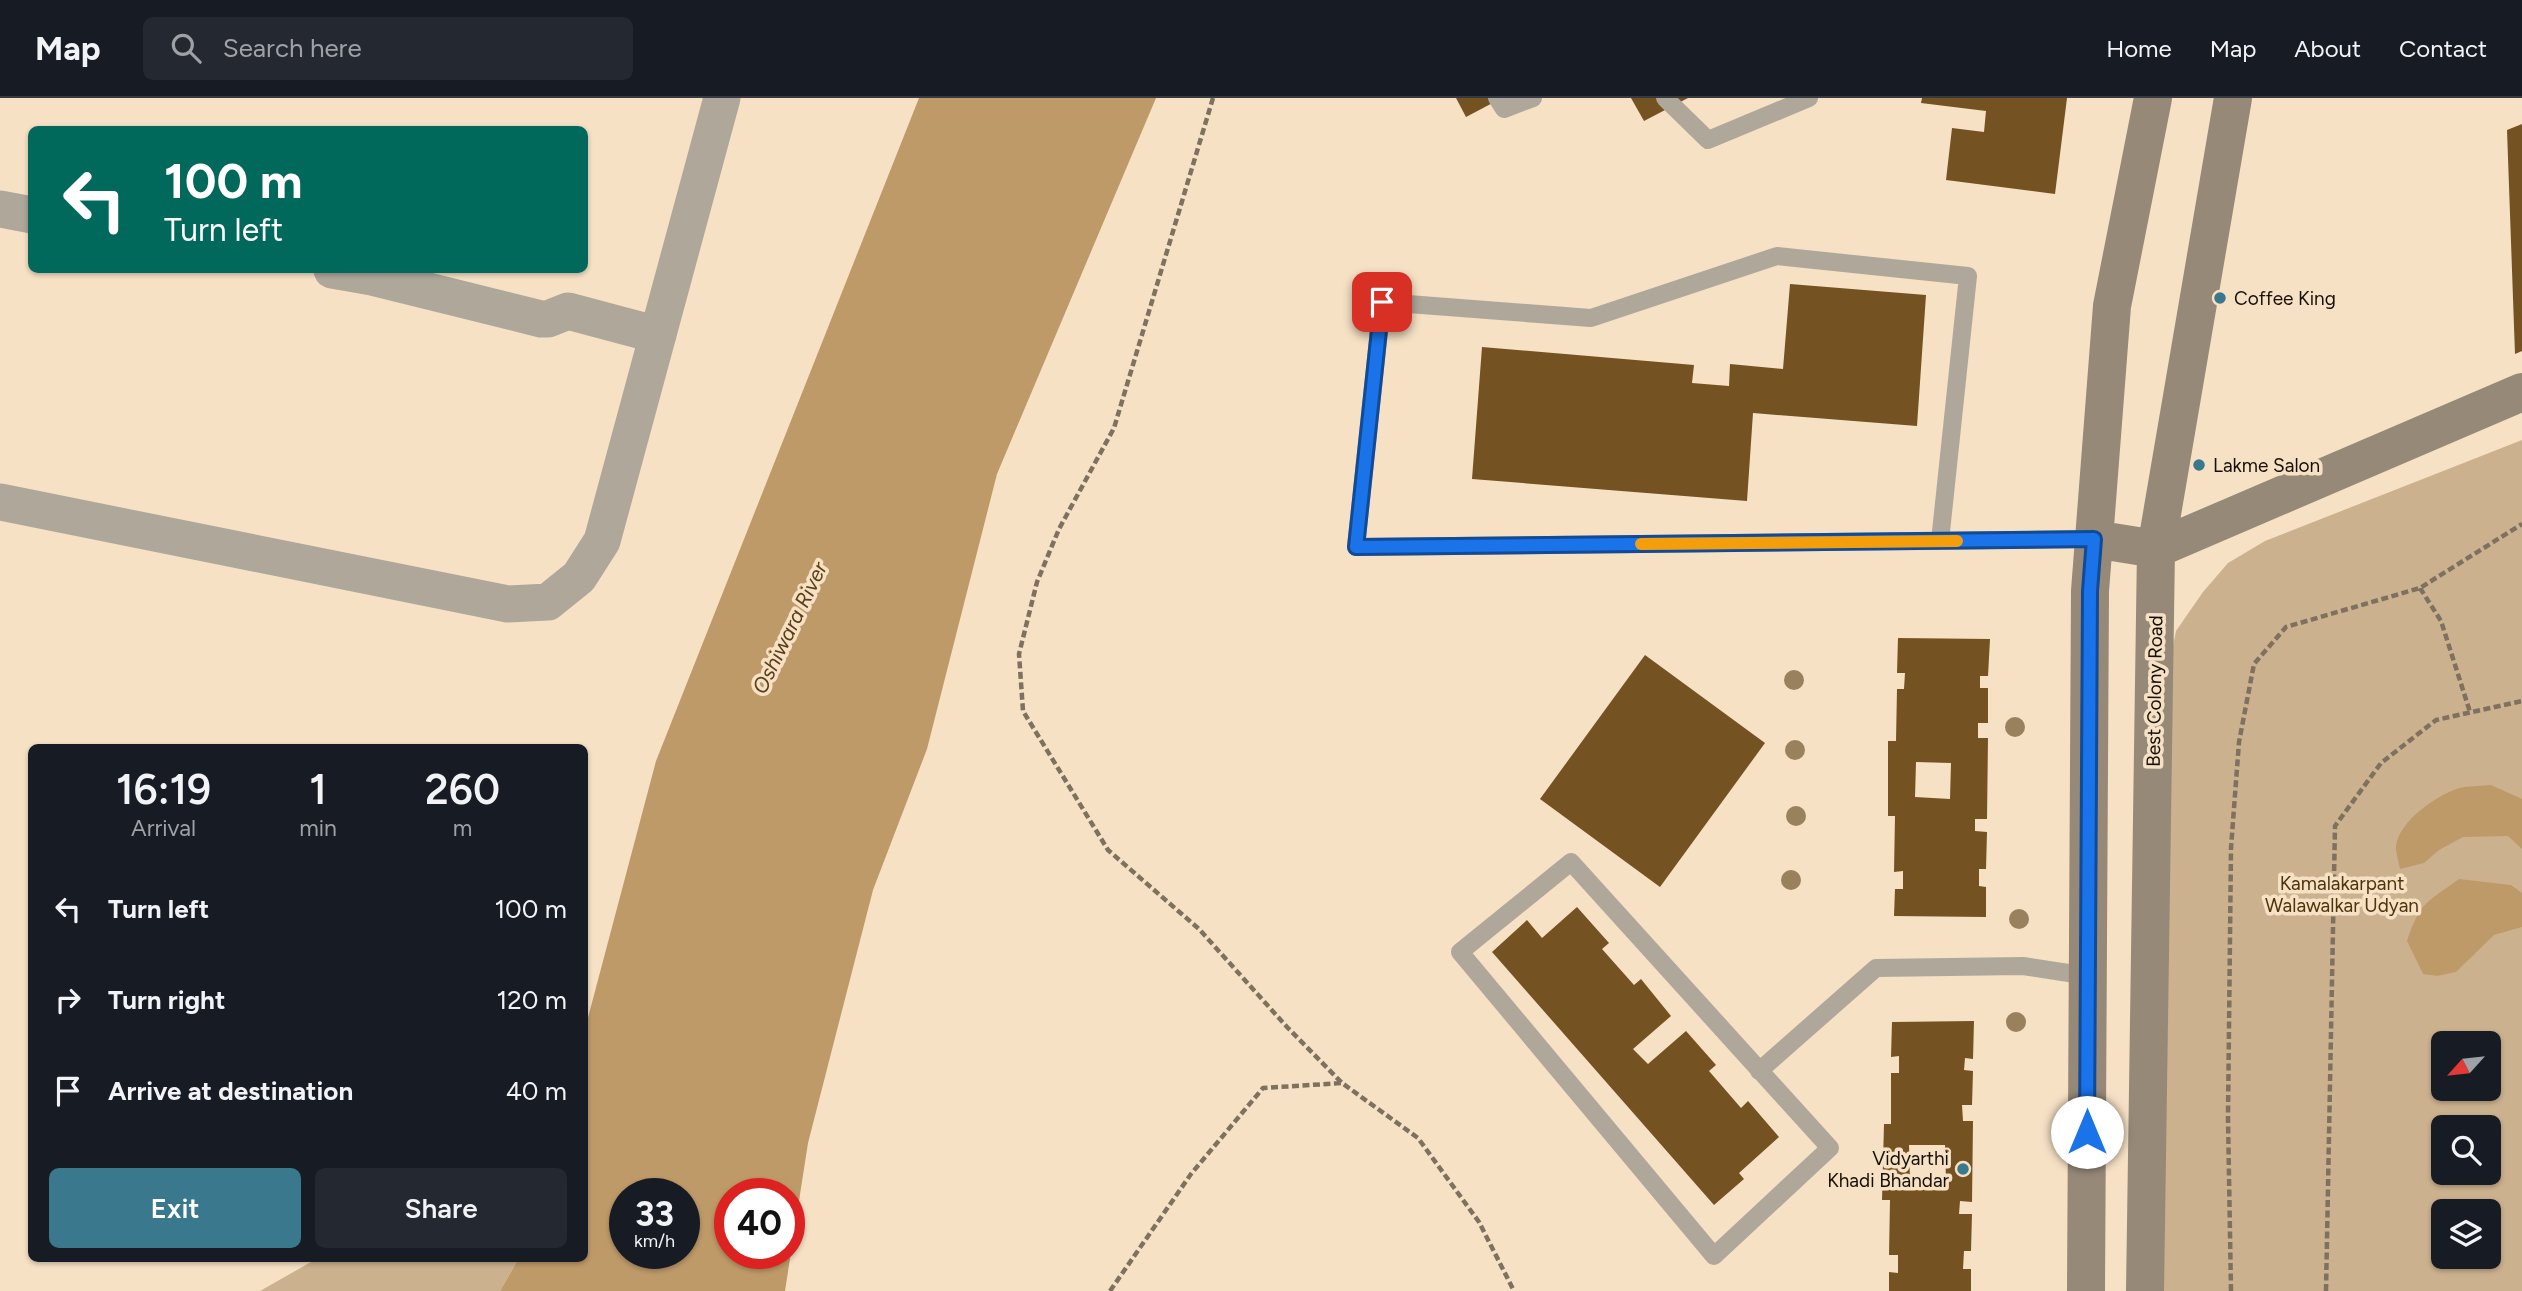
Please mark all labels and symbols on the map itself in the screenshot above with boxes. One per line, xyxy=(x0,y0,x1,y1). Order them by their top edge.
pin xyxy=(1352,272,1412,332)
place label: Coffee King xyxy=(2234,287,2336,310)
marker: Coffee King xyxy=(2212,290,2228,306)
place label: Lakme Salon xyxy=(2213,454,2320,477)
marker: Lakme Salon xyxy=(2191,457,2207,473)
water label: Oshiwara River xyxy=(747,557,833,698)
street label: Best Colony Road xyxy=(2142,615,2167,767)
park label: Kamalakarpant Walawalkar Udyan xyxy=(2265,872,2419,917)
north arrow xyxy=(2431,1031,2501,1101)
position arrow xyxy=(2050,1095,2124,1169)
place label: Vidyarthi Khadi Bhandar xyxy=(1827,1147,1950,1192)
marker: Vidyarthi Khadi Bhandar xyxy=(1955,1161,1971,1177)
speed limit sign: 40 xyxy=(714,1178,805,1269)

